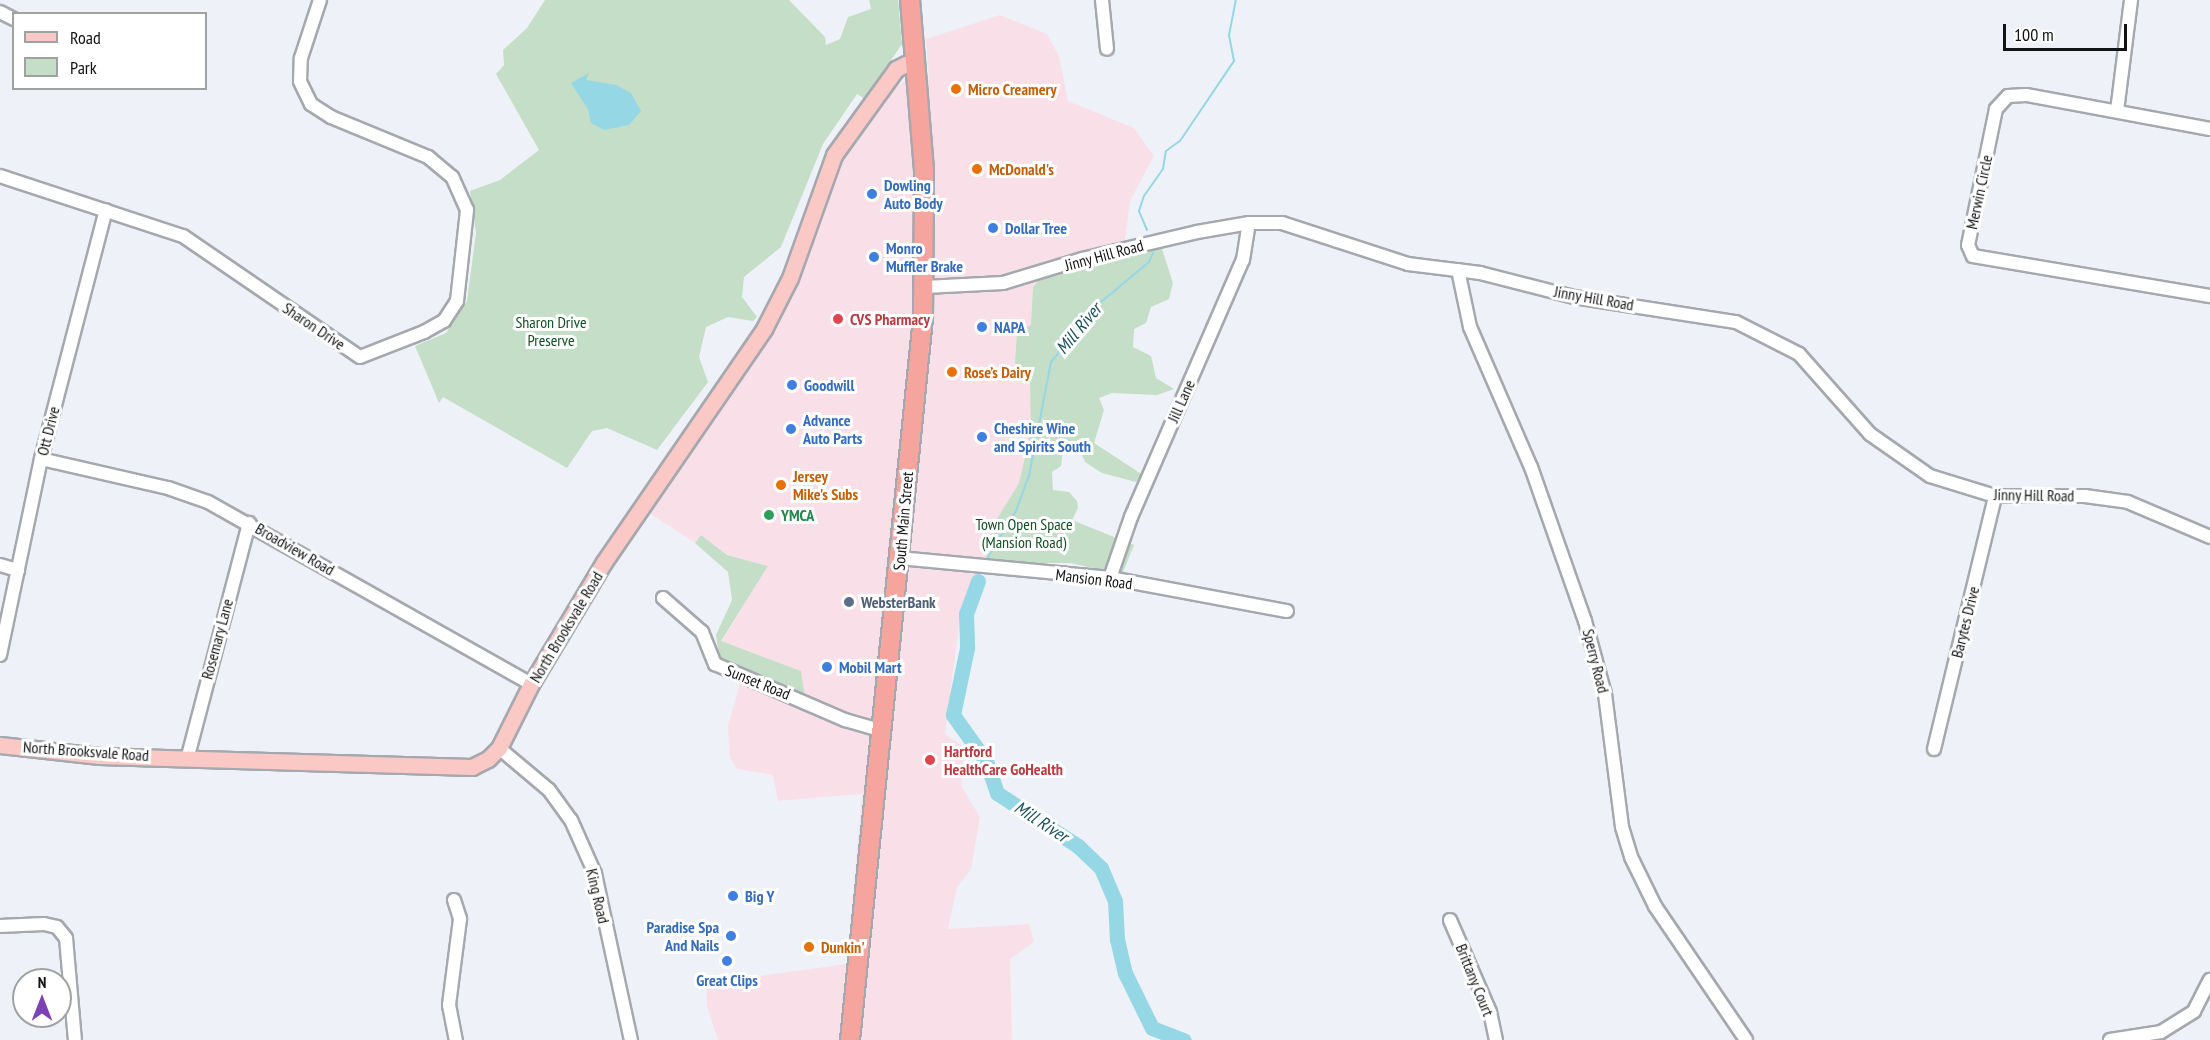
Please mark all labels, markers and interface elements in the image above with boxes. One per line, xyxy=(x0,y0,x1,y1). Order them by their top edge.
legend xyxy=(12,12,207,90)
scale bar xyxy=(2006,12,2130,50)
text: 100 m xyxy=(2014,23,2054,46)
text: Road xyxy=(70,26,101,49)
text: Park xyxy=(70,56,97,79)
place label: Micro Creamery xyxy=(968,79,1057,99)
marker: Micro Creamery xyxy=(949,82,963,96)
street label: Merwin Circle xyxy=(1962,153,1996,231)
place label: McDonald's xyxy=(989,159,1054,179)
marker: McDonald's xyxy=(970,162,984,176)
place label: Dowling Auto Body xyxy=(884,175,943,213)
marker: Dowling Auto Body xyxy=(865,187,879,201)
place label: Dollar Tree xyxy=(1005,218,1068,238)
marker: Dollar Tree xyxy=(986,221,1000,235)
street label: Jinny Hill Road xyxy=(1062,235,1146,275)
place label: Monro Muffler Brake xyxy=(886,238,963,276)
marker: Monro Muffler Brake xyxy=(867,250,881,264)
street label: Jinny Hill Road xyxy=(1552,282,1636,314)
street label: Sharon Drive xyxy=(279,298,349,354)
water label: Mill River xyxy=(1052,299,1106,359)
place label: CVS Pharmacy xyxy=(850,309,930,329)
park label: Sharon Drive Preserve xyxy=(515,312,587,350)
marker: CVS Pharmacy xyxy=(831,312,845,326)
place label: NAPA xyxy=(994,317,1025,337)
marker: NAPA xyxy=(975,320,989,334)
place label: Rose’s Dairy xyxy=(964,362,1031,382)
marker: Rose’s Dairy xyxy=(945,365,959,379)
place label: Goodwill xyxy=(804,375,854,395)
street label: Jill Lane xyxy=(1163,377,1199,425)
marker: Goodwill xyxy=(785,378,799,392)
street label: Ott Drive xyxy=(33,404,63,458)
place label: Advance Auto Parts xyxy=(803,410,862,448)
place label: Cheshire Wine and Spirits South xyxy=(994,418,1091,456)
marker: Advance Auto Parts xyxy=(784,422,798,436)
marker: Cheshire Wine and Spirits South xyxy=(975,430,989,444)
place label: Jersey Mike's Subs xyxy=(793,466,858,504)
street label: South Main Street xyxy=(889,471,917,571)
marker: Jersey Mike's Subs xyxy=(774,478,788,492)
street label: Jinny Hill Road xyxy=(1993,485,2075,505)
place label: YMCA xyxy=(781,505,814,525)
marker: YMCA xyxy=(762,508,776,522)
park label: Town Open Space (Mansion Road) xyxy=(975,514,1073,552)
street label: Broadview Road xyxy=(252,519,338,579)
street label: Mansion Road xyxy=(1055,565,1133,593)
street label: North Brooksvale Road xyxy=(525,568,607,686)
street label: Barytes Drive xyxy=(1947,584,1983,660)
place label: WebsterBank xyxy=(861,592,936,612)
marker: WebsterBank xyxy=(842,595,856,609)
street label: Rosemary Lane xyxy=(197,596,237,682)
street label: Sperry Road xyxy=(1579,627,1613,695)
place label: Mobil Mart xyxy=(839,657,902,677)
street label: Sunset Road xyxy=(723,660,793,704)
marker: Mobil Mart xyxy=(820,660,834,674)
street label: North Brooksvale Road xyxy=(22,737,150,765)
place label: Hartford HealthCare GoHealth xyxy=(944,741,1063,779)
marker: Hartford HealthCare GoHealth xyxy=(921,751,939,769)
water label: Mill River xyxy=(1010,797,1072,847)
street label: King Road xyxy=(582,867,614,925)
place label: Big Y xyxy=(745,886,775,906)
marker: Big Y xyxy=(726,889,740,903)
place label: Paradise Spa And Nails xyxy=(647,917,719,955)
marker: Paradise Spa And Nails xyxy=(724,929,738,943)
place label: Dunkin' xyxy=(821,937,865,957)
marker: Dunkin' xyxy=(802,940,816,954)
street label: Brittany Court xyxy=(1452,941,1498,1019)
marker: Great Clips xyxy=(720,954,734,968)
north arrow xyxy=(12,968,72,1028)
place label: Great Clips xyxy=(696,970,758,990)
text: N xyxy=(38,972,46,992)

